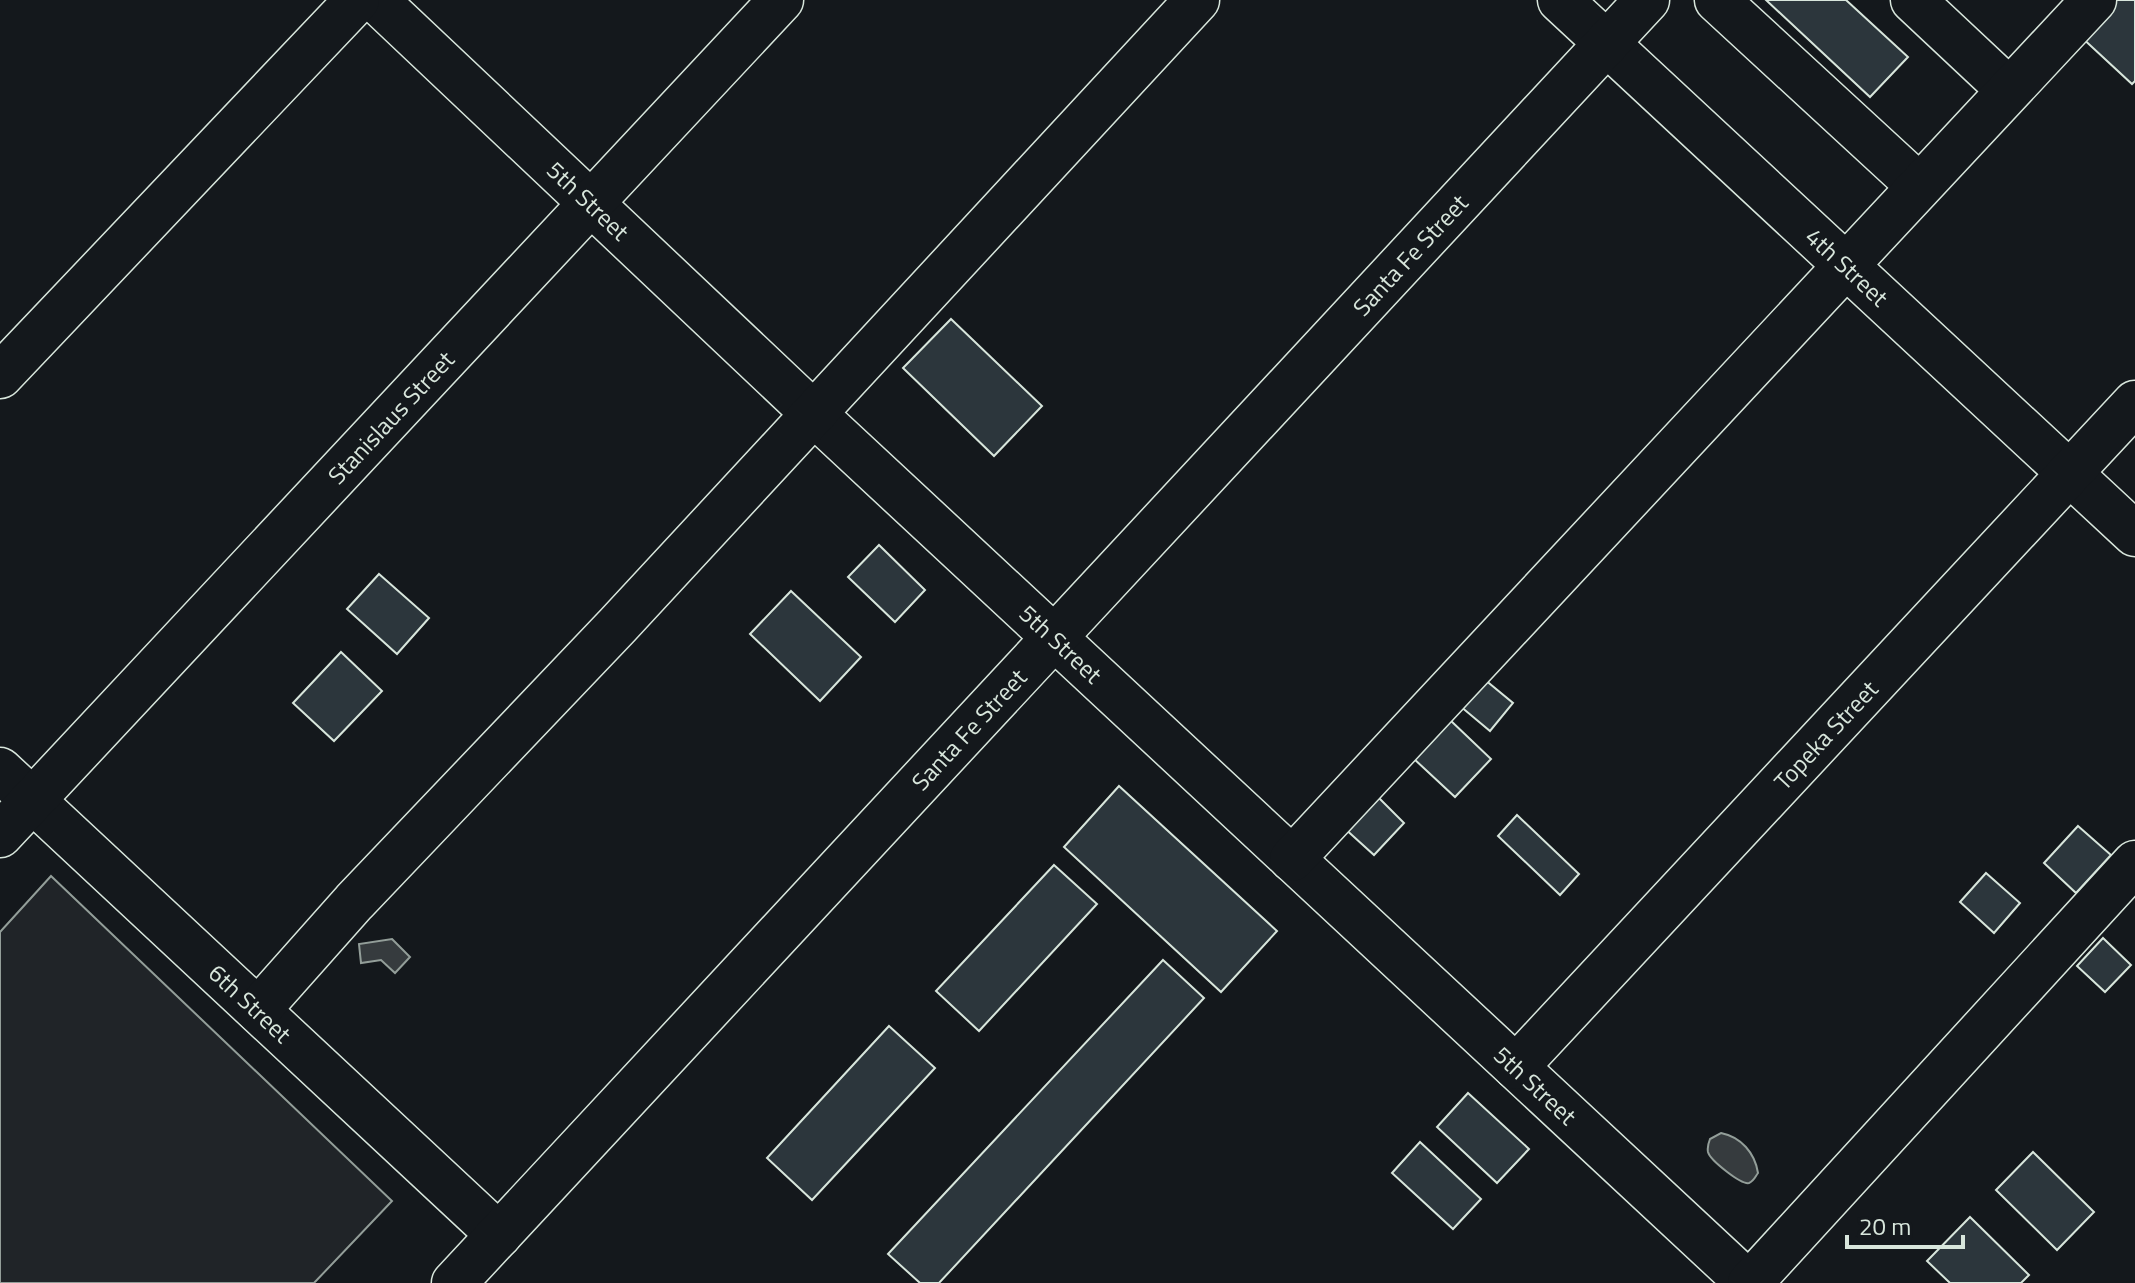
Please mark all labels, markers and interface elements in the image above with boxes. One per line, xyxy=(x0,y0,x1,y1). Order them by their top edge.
street label: 5th Street xyxy=(539,152,638,249)
street label: Santa Fe Street xyxy=(1344,185,1476,324)
street label: 4th Street xyxy=(1798,219,1897,315)
street label: Stanislaus Street xyxy=(319,342,463,492)
street label: 5th Street xyxy=(1011,596,1111,692)
street label: Santa Fe Street xyxy=(903,660,1035,798)
street label: Topeka Street xyxy=(1765,672,1886,798)
street label: 6th Street xyxy=(201,955,300,1051)
street label: 5th Street xyxy=(1486,1037,1585,1133)
scale bar xyxy=(1847,1199,1963,1249)
text: 20 m xyxy=(1859,1208,1911,1244)

